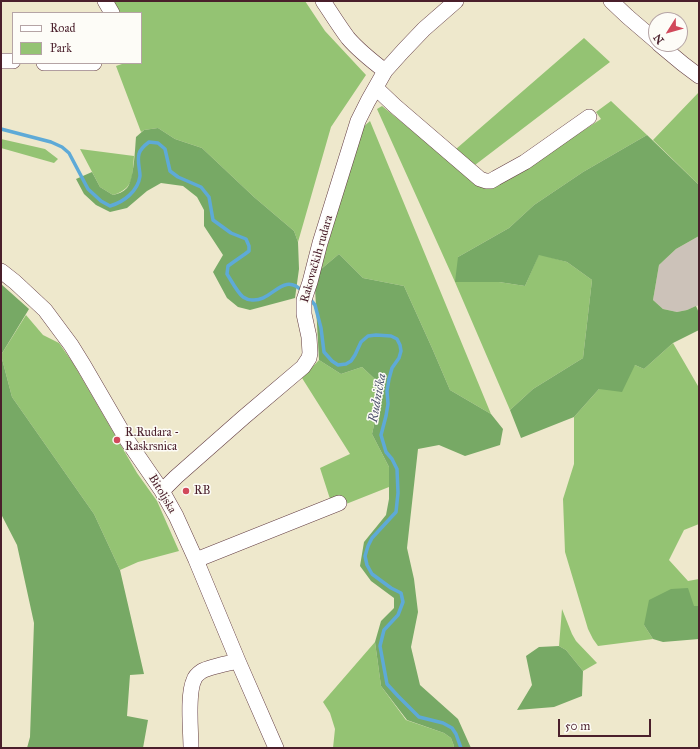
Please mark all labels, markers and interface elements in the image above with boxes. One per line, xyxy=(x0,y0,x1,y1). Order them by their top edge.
legend xyxy=(12,12,142,64)
north arrow xyxy=(648,12,688,52)
text: Road xyxy=(50,21,76,35)
text: N xyxy=(651,31,667,47)
text: Park xyxy=(50,41,72,55)
street label: Rakovačkih rudara xyxy=(298,213,336,305)
water label: Rudnička xyxy=(366,372,390,424)
place label: R.Rudara - Raskrsnica xyxy=(125,426,179,454)
marker: R.Rudara - Raskrsnica xyxy=(112,435,122,445)
street label: Bitoljska xyxy=(145,472,179,516)
place label: RB xyxy=(194,484,210,498)
marker: RB xyxy=(181,486,191,496)
scale bar xyxy=(560,711,653,737)
text: 50 m xyxy=(565,719,590,733)

